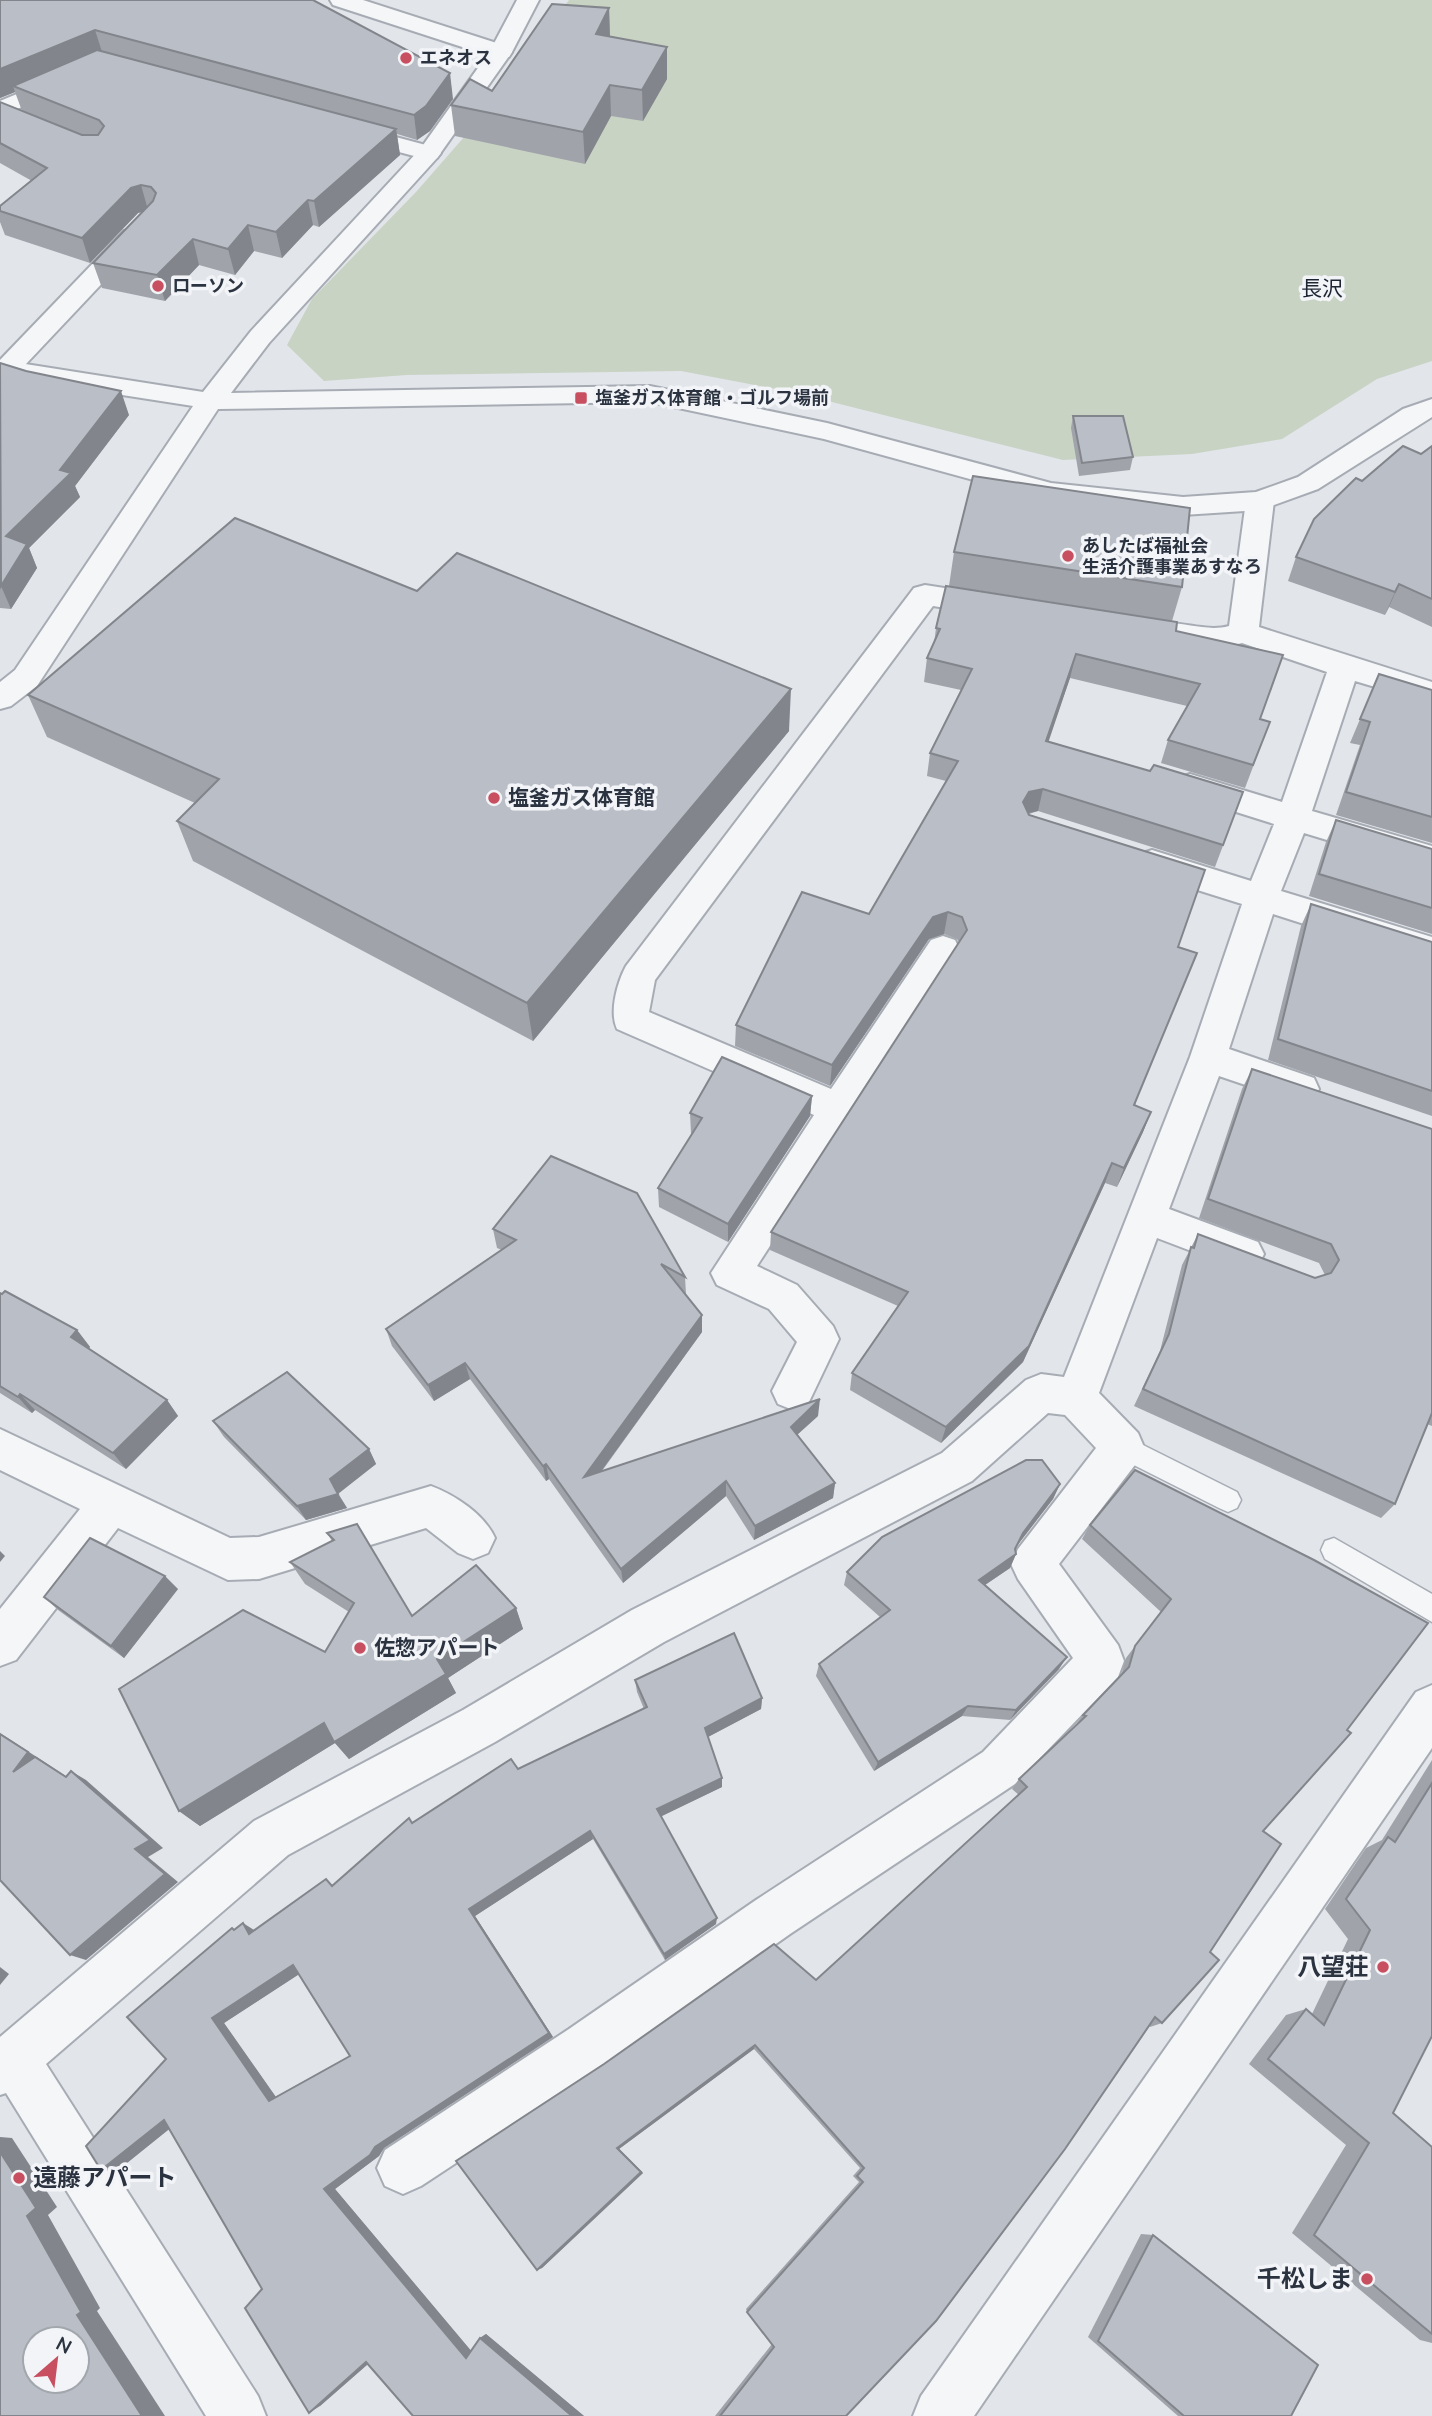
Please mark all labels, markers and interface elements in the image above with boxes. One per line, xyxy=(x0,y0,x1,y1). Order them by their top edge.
place label: エネオス xyxy=(420,46,492,70)
marker: エネオス xyxy=(398,50,414,66)
place label: ローソン xyxy=(172,274,244,298)
district label: 長沢 xyxy=(1301,275,1343,303)
marker: ローソン xyxy=(150,278,166,294)
place label: 塩釜ガス体育館・ゴルフ場前 xyxy=(595,386,829,410)
marker: 塩釜ガス体育館・ゴルフ場前 xyxy=(573,390,589,406)
place label: あしたば福祉会 生活介護事業あすなろ xyxy=(1082,534,1262,579)
marker: あしたば福祉会 生活介護事業あすなろ xyxy=(1060,548,1076,564)
place label: 塩釜ガス体育館 xyxy=(508,784,655,812)
marker: 塩釜ガス体育館 xyxy=(486,790,502,806)
place label: 佐惣アパート xyxy=(374,1634,500,1662)
marker: 佐惣アパート xyxy=(352,1640,368,1656)
place label: 八望荘 xyxy=(1297,1951,1369,1983)
marker: 八望荘 xyxy=(1375,1959,1391,1975)
place label: 遠藤アパート xyxy=(33,2162,177,2194)
marker: 遠藤アパート xyxy=(11,2170,27,2186)
place label: 千松しま xyxy=(1257,2263,1353,2295)
marker: 千松しま xyxy=(1359,2271,1375,2287)
north arrow xyxy=(21,2325,91,2395)
text: N xyxy=(51,2331,76,2361)

